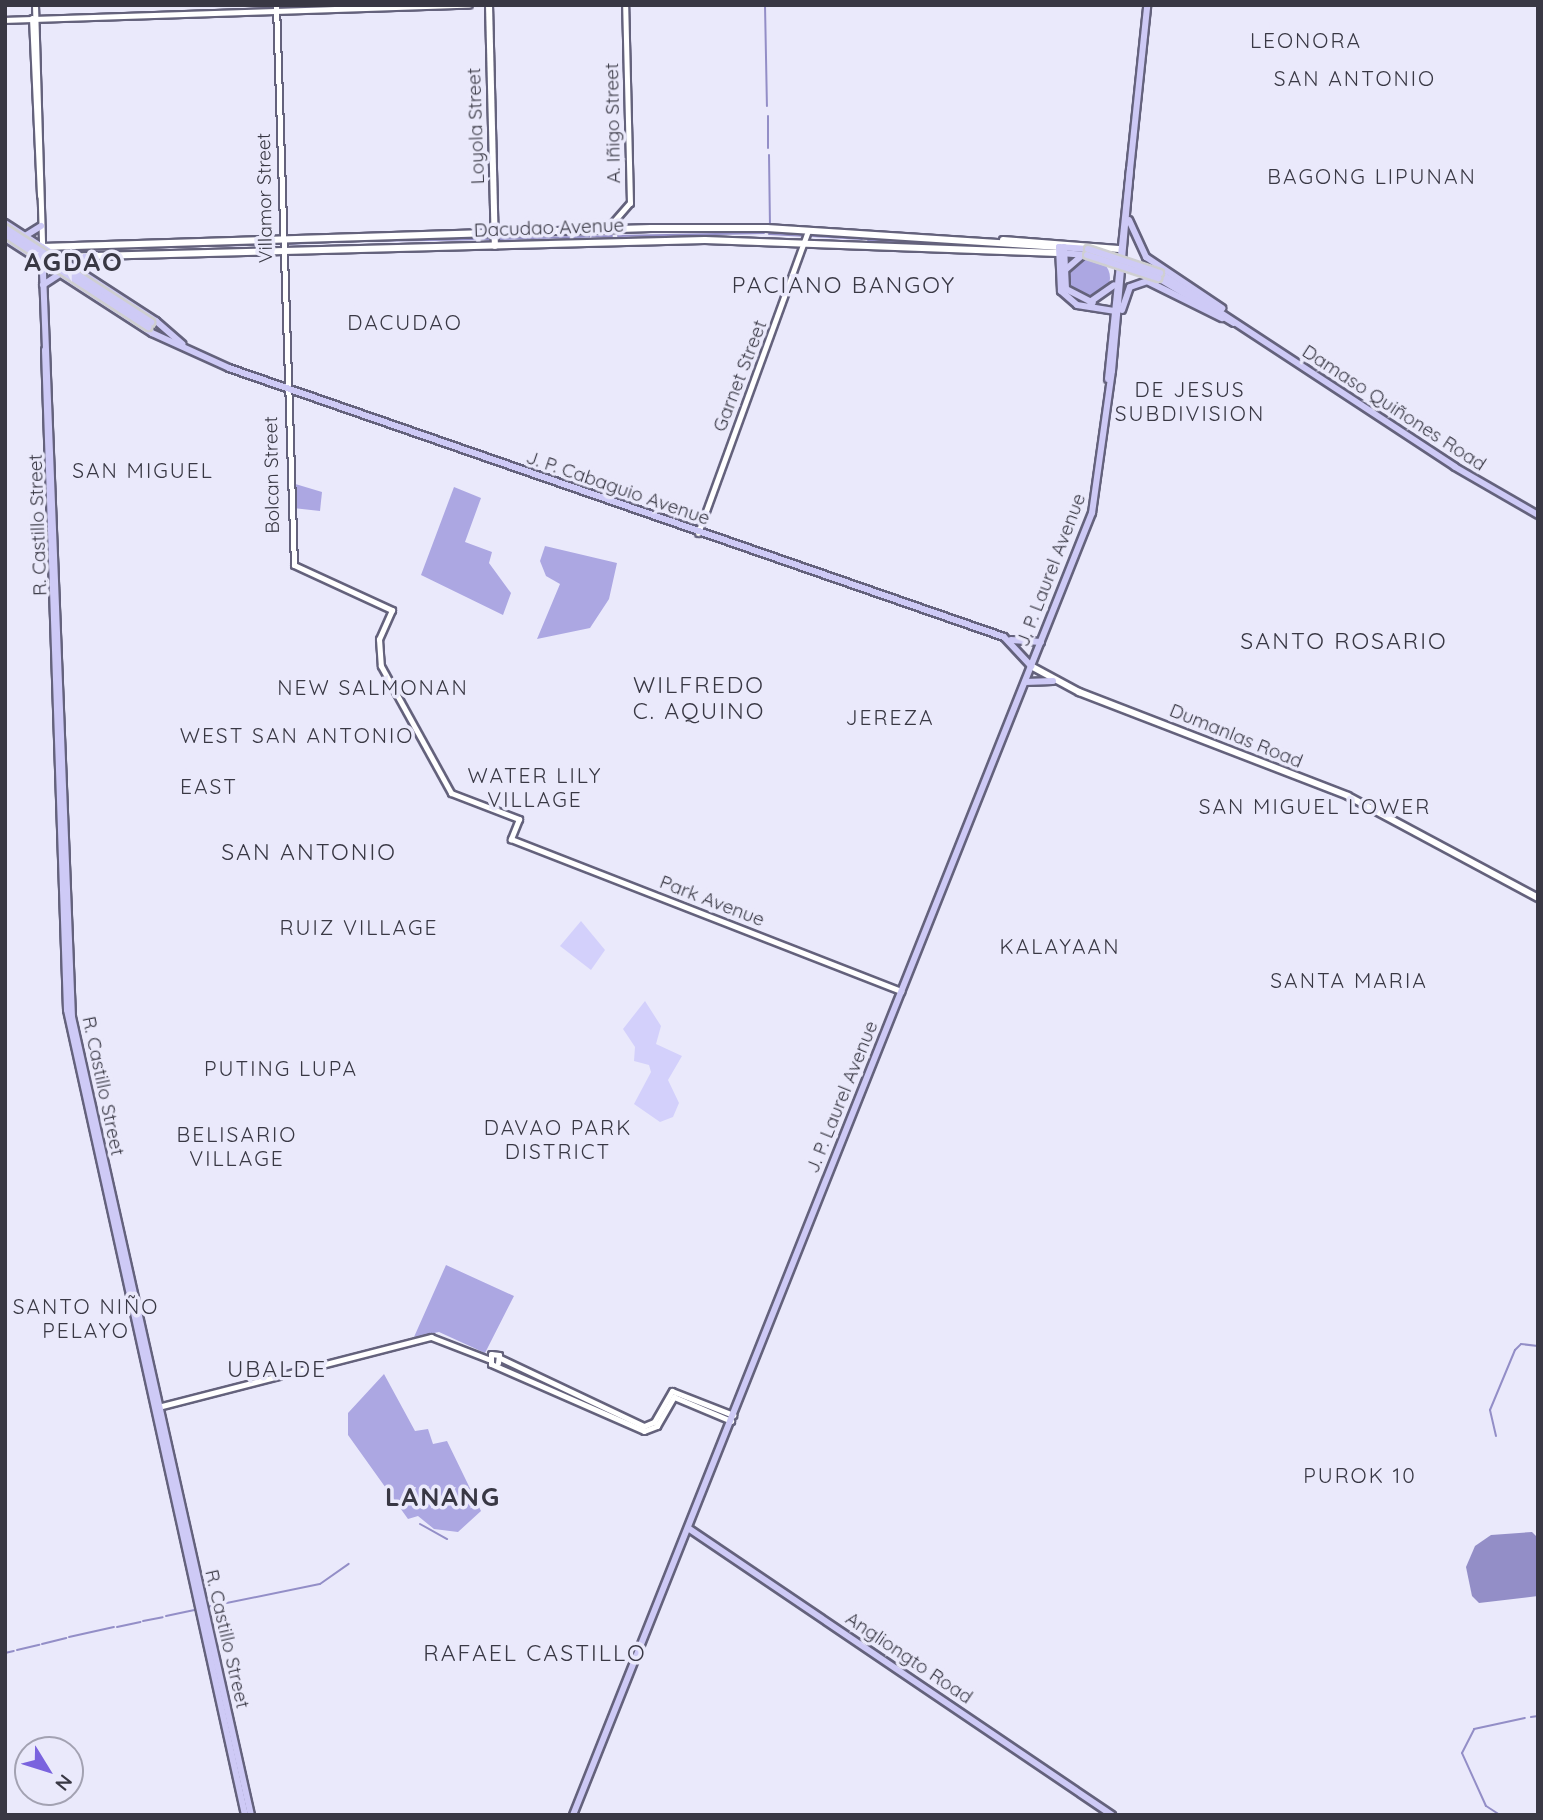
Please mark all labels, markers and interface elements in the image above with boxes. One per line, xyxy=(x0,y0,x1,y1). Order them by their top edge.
district label: LEONORA xyxy=(1251,27,1361,53)
street label: A. Iñigo Street xyxy=(601,62,625,184)
district label: SAN ANTONIO xyxy=(1275,65,1435,91)
street label: Loyola Street xyxy=(463,67,489,185)
street label: Villamor Street xyxy=(252,133,278,263)
district label: BAGONG LIPUNAN xyxy=(1269,163,1475,189)
street label: Dacudao Avenue xyxy=(473,214,625,242)
district label: AGDAO xyxy=(25,246,123,278)
district label: PACIANO BANGOY xyxy=(734,271,954,299)
district label: DACUDAO xyxy=(348,309,462,335)
street label: Garnet Street xyxy=(708,317,772,435)
street label: Damaso Quiñones Road xyxy=(1298,340,1490,476)
district label: DE JESUS SUBDIVISION xyxy=(1116,376,1264,426)
street label: Bolcan Street xyxy=(260,416,284,534)
street label: J. P. Cabaguio Avenue xyxy=(523,446,713,530)
street label: R. Castillo Street xyxy=(24,454,52,596)
district label: SAN MIGUEL xyxy=(73,457,213,483)
street label: J. P. Laurel Avenue xyxy=(1011,490,1091,650)
district label: SANTO ROSARIO xyxy=(1242,627,1446,655)
district label: WILFREDO C. AQUINO xyxy=(634,671,764,725)
district label: NEW SALMONAN xyxy=(279,674,467,700)
street label: Dumanlas Road xyxy=(1166,699,1306,773)
district label: JEREZA xyxy=(846,704,934,730)
district label: WEST SAN ANTONIO xyxy=(182,722,412,748)
district label: WATER LILY VILLAGE xyxy=(469,762,601,812)
district label: EAST xyxy=(180,773,238,799)
district label: SAN MIGUEL LOWER xyxy=(1201,793,1429,819)
district label: SAN ANTONIO xyxy=(223,838,395,866)
street label: Park Avenue xyxy=(656,871,768,931)
district label: RUIZ VILLAGE xyxy=(281,914,437,940)
district label: KALAYAAN xyxy=(1001,933,1119,959)
district label: SANTA MARIA xyxy=(1272,967,1426,993)
street label: R. Castillo Street xyxy=(77,1014,129,1158)
street label: J. P. Laurel Avenue xyxy=(801,1018,883,1176)
district label: PUTING LUPA xyxy=(205,1055,357,1081)
district label: DAVAO PARK DISTRICT xyxy=(485,1114,631,1164)
district label: BELISARIO VILLAGE xyxy=(178,1121,296,1171)
district label: SANTO NIÑO PELAYO xyxy=(14,1293,158,1343)
district label: UBALDE xyxy=(228,1355,326,1383)
district label: PUROK 10 xyxy=(1304,1462,1416,1488)
district label: LANANG xyxy=(386,1481,500,1513)
street label: R. Castillo Street xyxy=(200,1567,254,1711)
street label: Angliongto Road xyxy=(841,1607,977,1709)
district label: RAFAEL CASTILLO xyxy=(425,1639,645,1667)
north arrow xyxy=(14,1736,84,1806)
text: N xyxy=(50,1770,78,1796)

